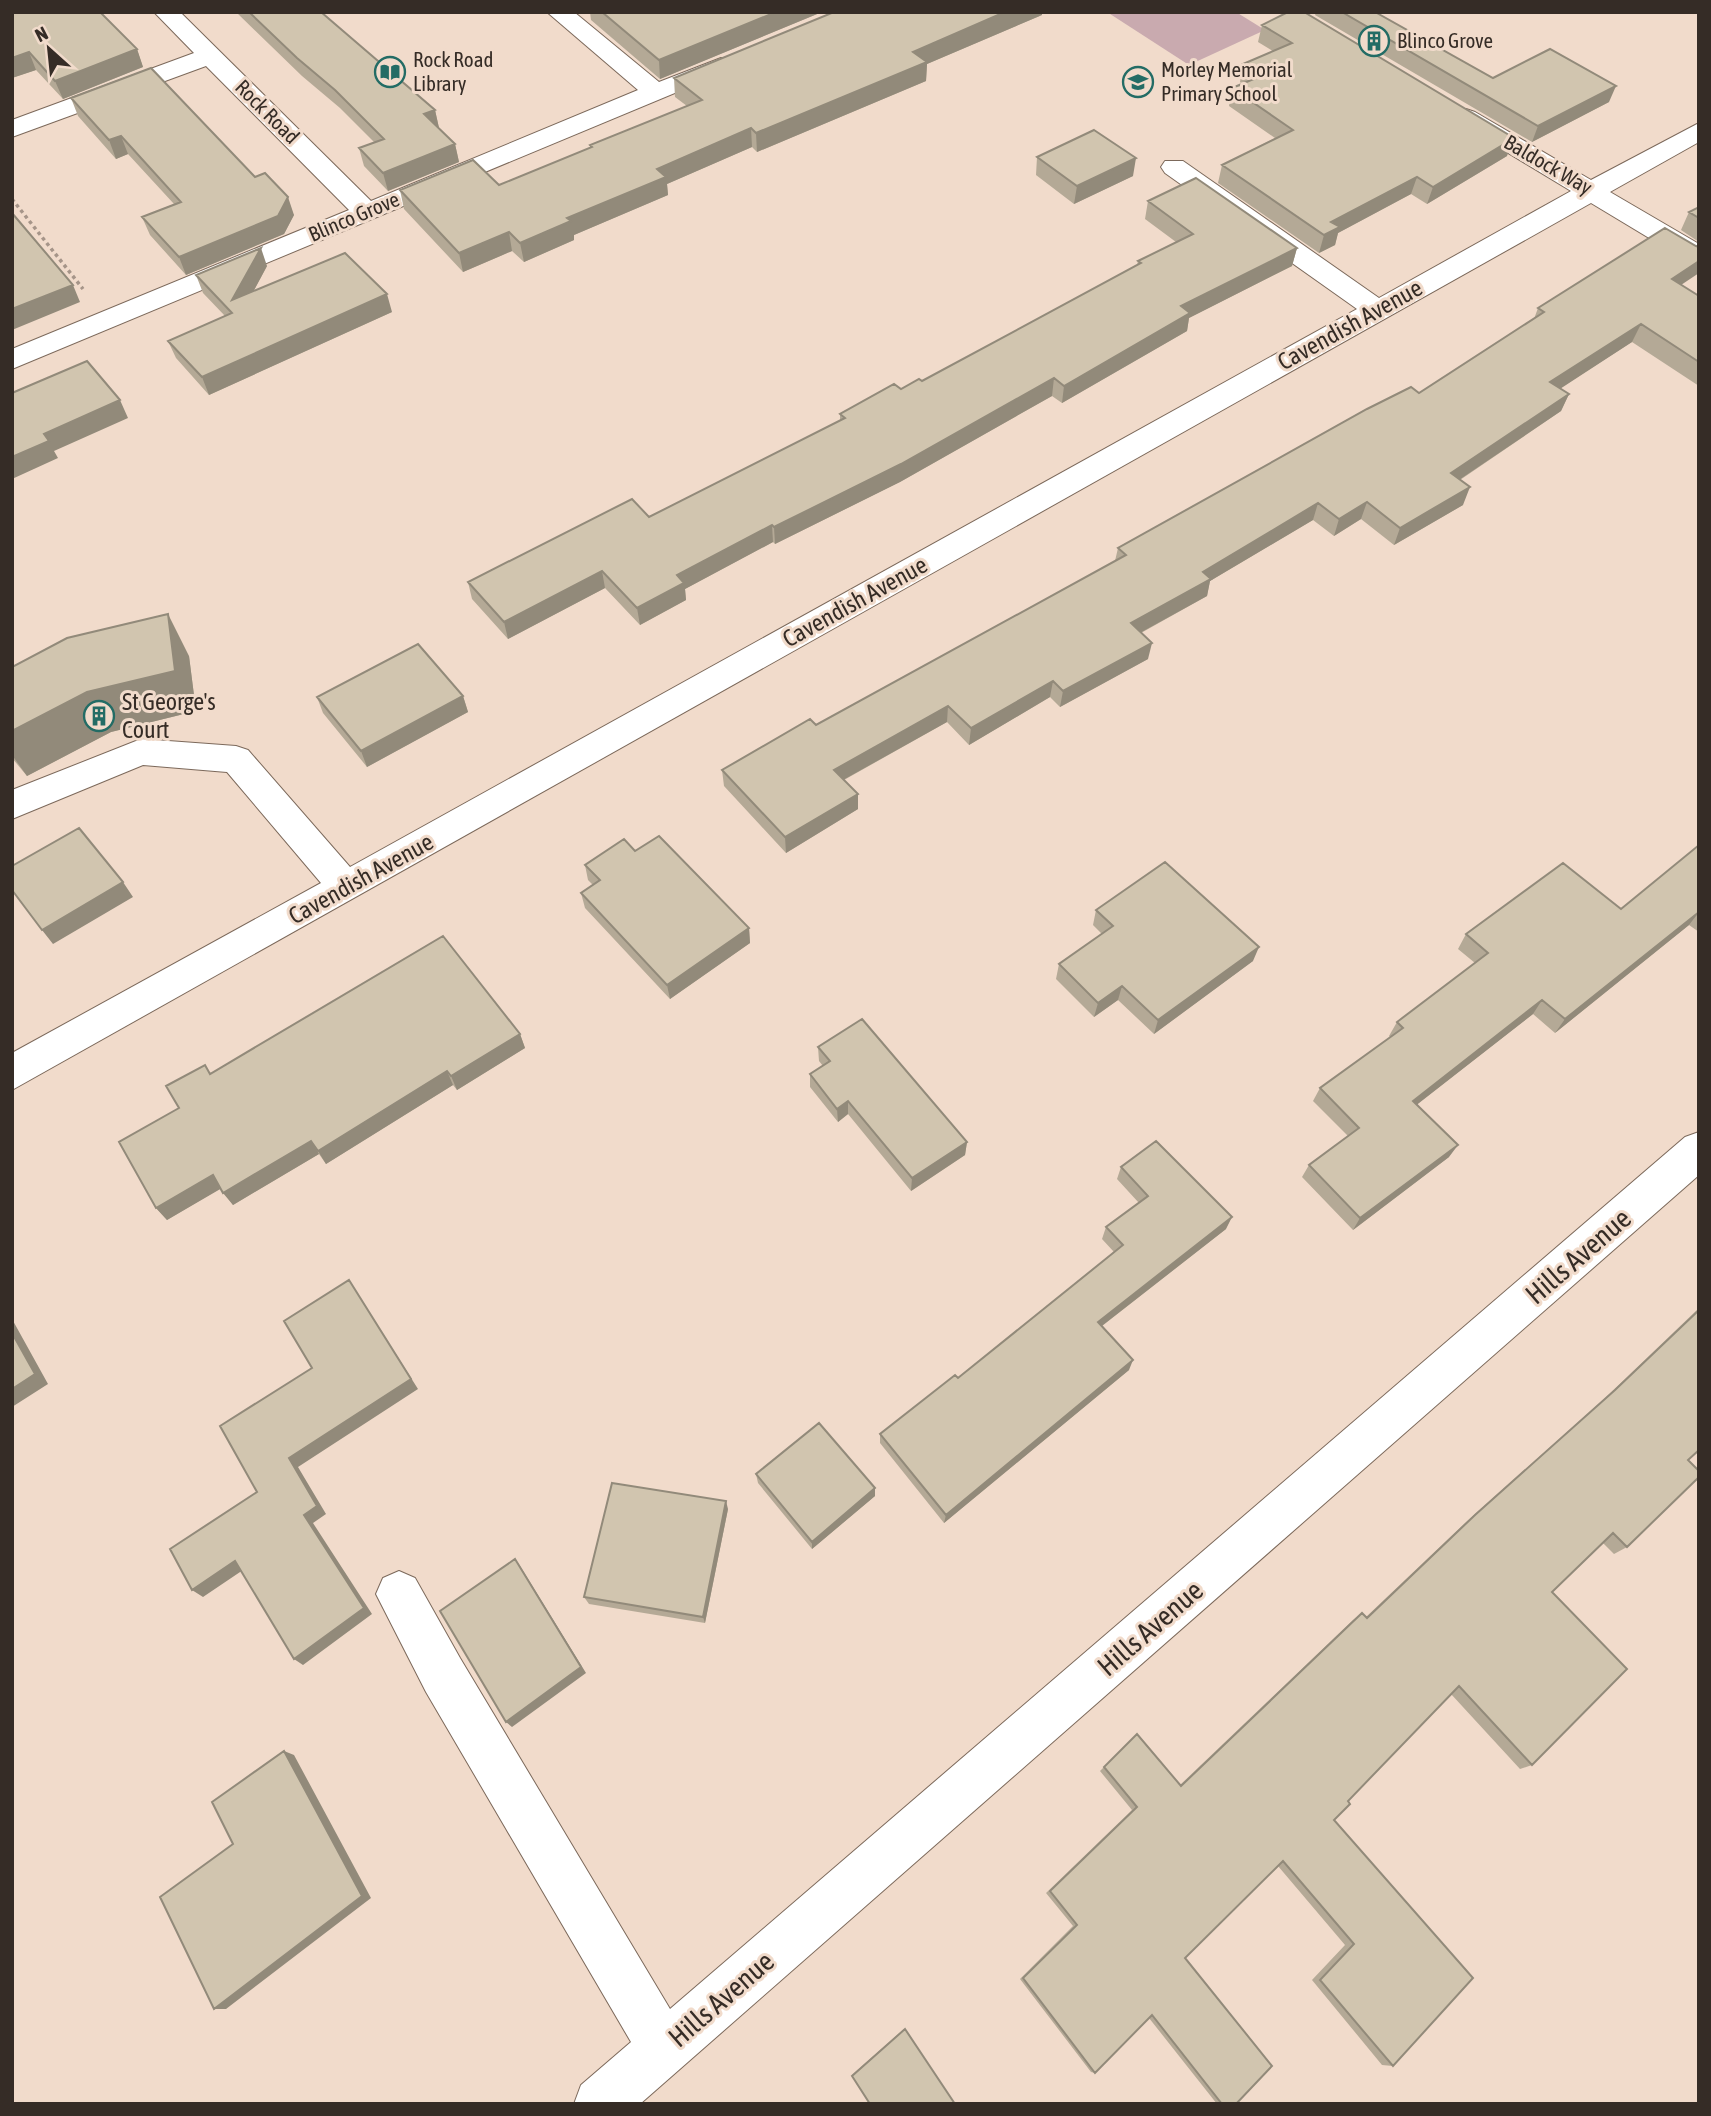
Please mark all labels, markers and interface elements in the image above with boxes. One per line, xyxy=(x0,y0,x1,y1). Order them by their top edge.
north arrow xyxy=(14,14,84,84)
text: N xyxy=(31,22,51,46)
building icon: Blinco Grove xyxy=(1357,24,1391,58)
place label: Blinco Grove xyxy=(1397,28,1493,52)
place label: Rock Road Library xyxy=(413,47,493,95)
library icon: Rock Road Library xyxy=(373,55,407,89)
place label: Morley Memorial Primary School xyxy=(1161,57,1293,105)
school or university icon: Morley Memorial Primary School xyxy=(1121,65,1155,99)
street label: Rock Road xyxy=(231,74,305,148)
street label: Baldock Way xyxy=(1500,129,1597,199)
street label: Blinco Grove xyxy=(305,186,402,246)
street label: Cavendish Avenue xyxy=(1273,274,1427,375)
street label: Cavendish Avenue xyxy=(778,551,932,652)
place label: St George's Court xyxy=(122,688,216,743)
building icon: St George's Court xyxy=(82,699,116,733)
street label: Cavendish Avenue xyxy=(284,828,438,929)
street label: Hills Avenue xyxy=(1519,1202,1637,1310)
street label: Hills Avenue xyxy=(1091,1574,1209,1682)
street label: Hills Avenue xyxy=(662,1945,780,2053)

